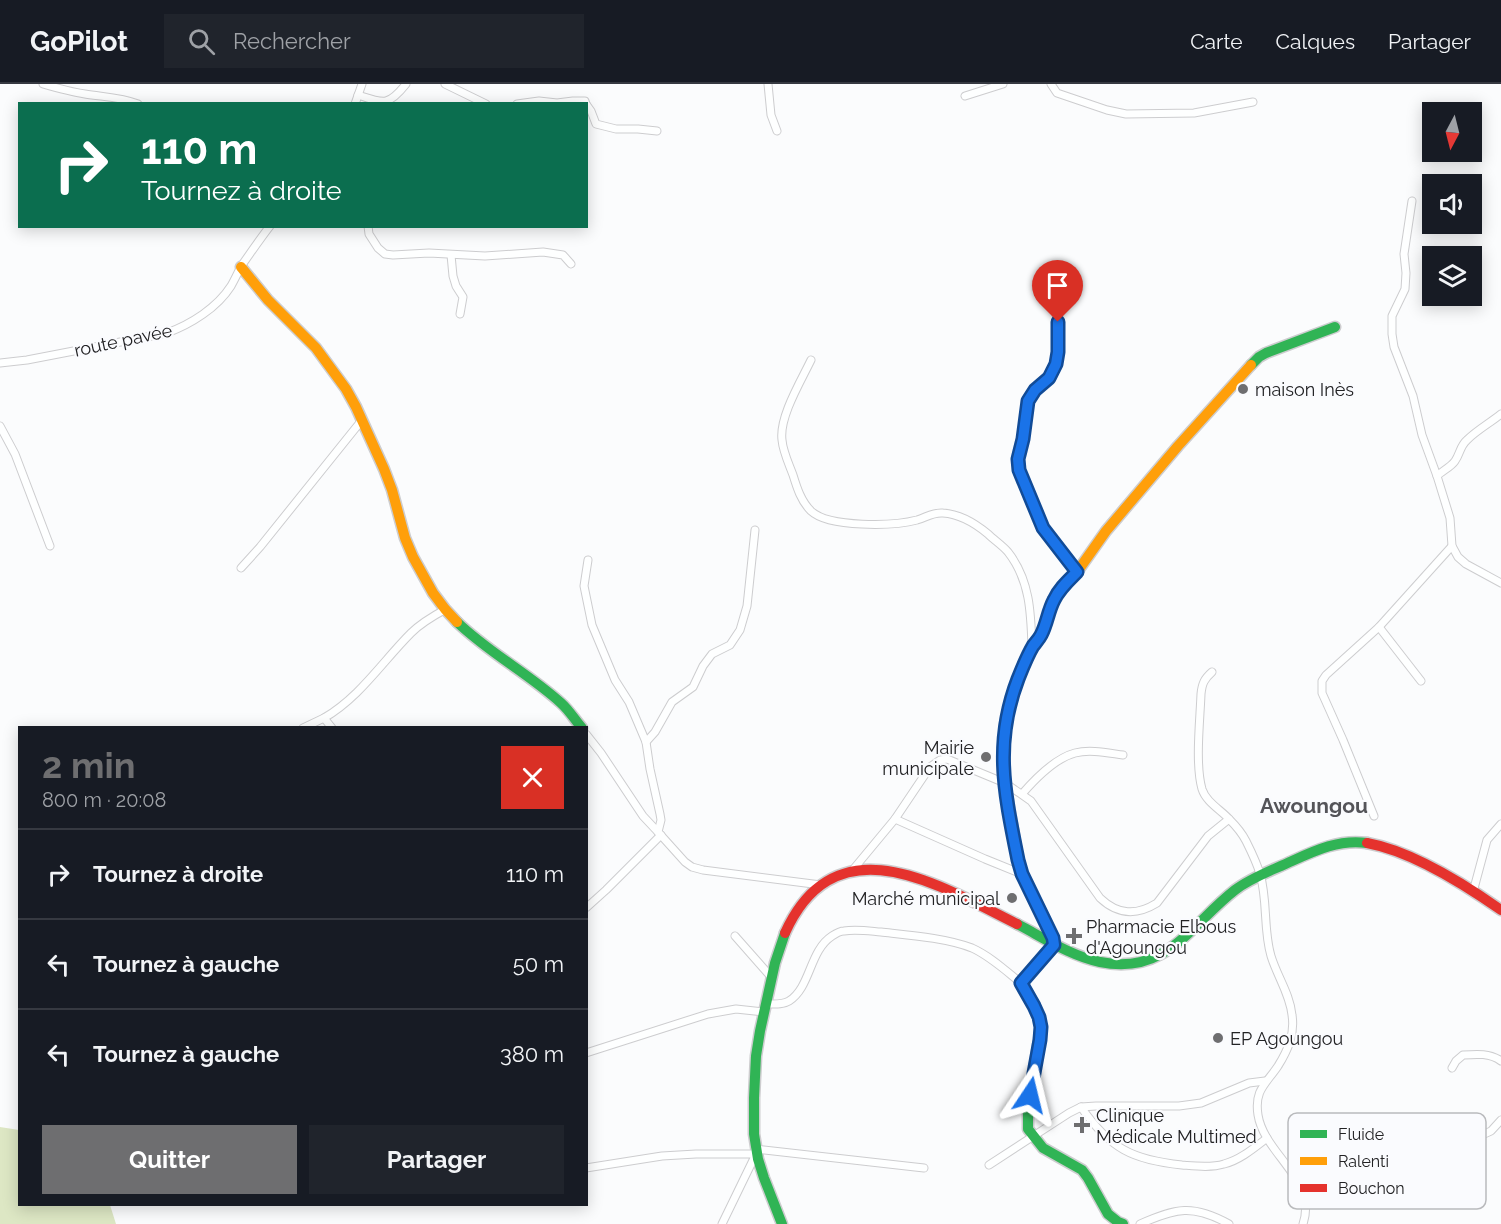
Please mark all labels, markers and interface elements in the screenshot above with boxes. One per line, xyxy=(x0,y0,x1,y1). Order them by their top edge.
search box xyxy=(164,14,584,68)
text: GoPilot xyxy=(30,25,128,58)
icon: search xyxy=(185,25,218,58)
text: Rechercher xyxy=(233,28,351,54)
text: Carte xyxy=(1190,29,1243,54)
text: Calques xyxy=(1276,29,1355,54)
text: Partager xyxy=(1388,29,1471,54)
north arrow xyxy=(1422,102,1482,162)
map controls xyxy=(1422,102,1482,306)
text: 110 m xyxy=(141,125,257,174)
icon: right xyxy=(42,126,120,204)
button: sound xyxy=(1422,174,1482,234)
text: Tournez à droite xyxy=(141,175,342,206)
button: layers xyxy=(1422,246,1482,306)
pin xyxy=(1032,260,1083,322)
icon: arrive xyxy=(1041,269,1074,302)
street label: route pavée xyxy=(72,319,174,361)
place label: maison Inès xyxy=(1255,379,1354,400)
marker: maison Inès xyxy=(1236,382,1250,396)
place label: Mairie municipale xyxy=(882,737,974,779)
text: 2 min xyxy=(42,744,135,786)
button: close xyxy=(501,746,564,809)
marker: Mairie municipale xyxy=(979,750,993,764)
text: 800 m · 20:08 xyxy=(42,788,166,812)
district label: Awoungou xyxy=(1260,793,1368,818)
icon: right xyxy=(42,858,75,891)
text: Tournez à droite xyxy=(93,861,263,887)
text: 110 m xyxy=(506,861,564,887)
place label: Marché municipal xyxy=(852,888,1000,909)
marker: Marché municipal xyxy=(1005,891,1019,905)
place label: Pharmacie Elbous d'Agoungou xyxy=(1086,916,1236,958)
marker: Pharmacie Elbous d'Agoungou xyxy=(1067,929,1081,943)
icon: left xyxy=(42,948,75,981)
text: Tournez à gauche xyxy=(93,951,279,977)
text: 50 m xyxy=(513,951,564,977)
place label: EP Agoungou xyxy=(1230,1028,1343,1049)
marker: EP Agoungou xyxy=(1211,1031,1225,1045)
icon: left xyxy=(42,1038,75,1071)
text: Tournez à gauche xyxy=(93,1041,279,1067)
text: 380 m xyxy=(500,1041,564,1067)
position arrow xyxy=(998,1063,1062,1127)
place label: Clinique Médicale Multimed xyxy=(1096,1105,1257,1147)
legend xyxy=(1288,1113,1486,1209)
marker: Clinique Médicale Multimed xyxy=(1073,1116,1091,1134)
button: Quitter xyxy=(42,1125,297,1194)
button: Partager xyxy=(309,1125,564,1194)
text: Fluide xyxy=(1338,1125,1384,1144)
text: Ralenti xyxy=(1338,1152,1389,1171)
text: Bouchon xyxy=(1338,1179,1405,1198)

